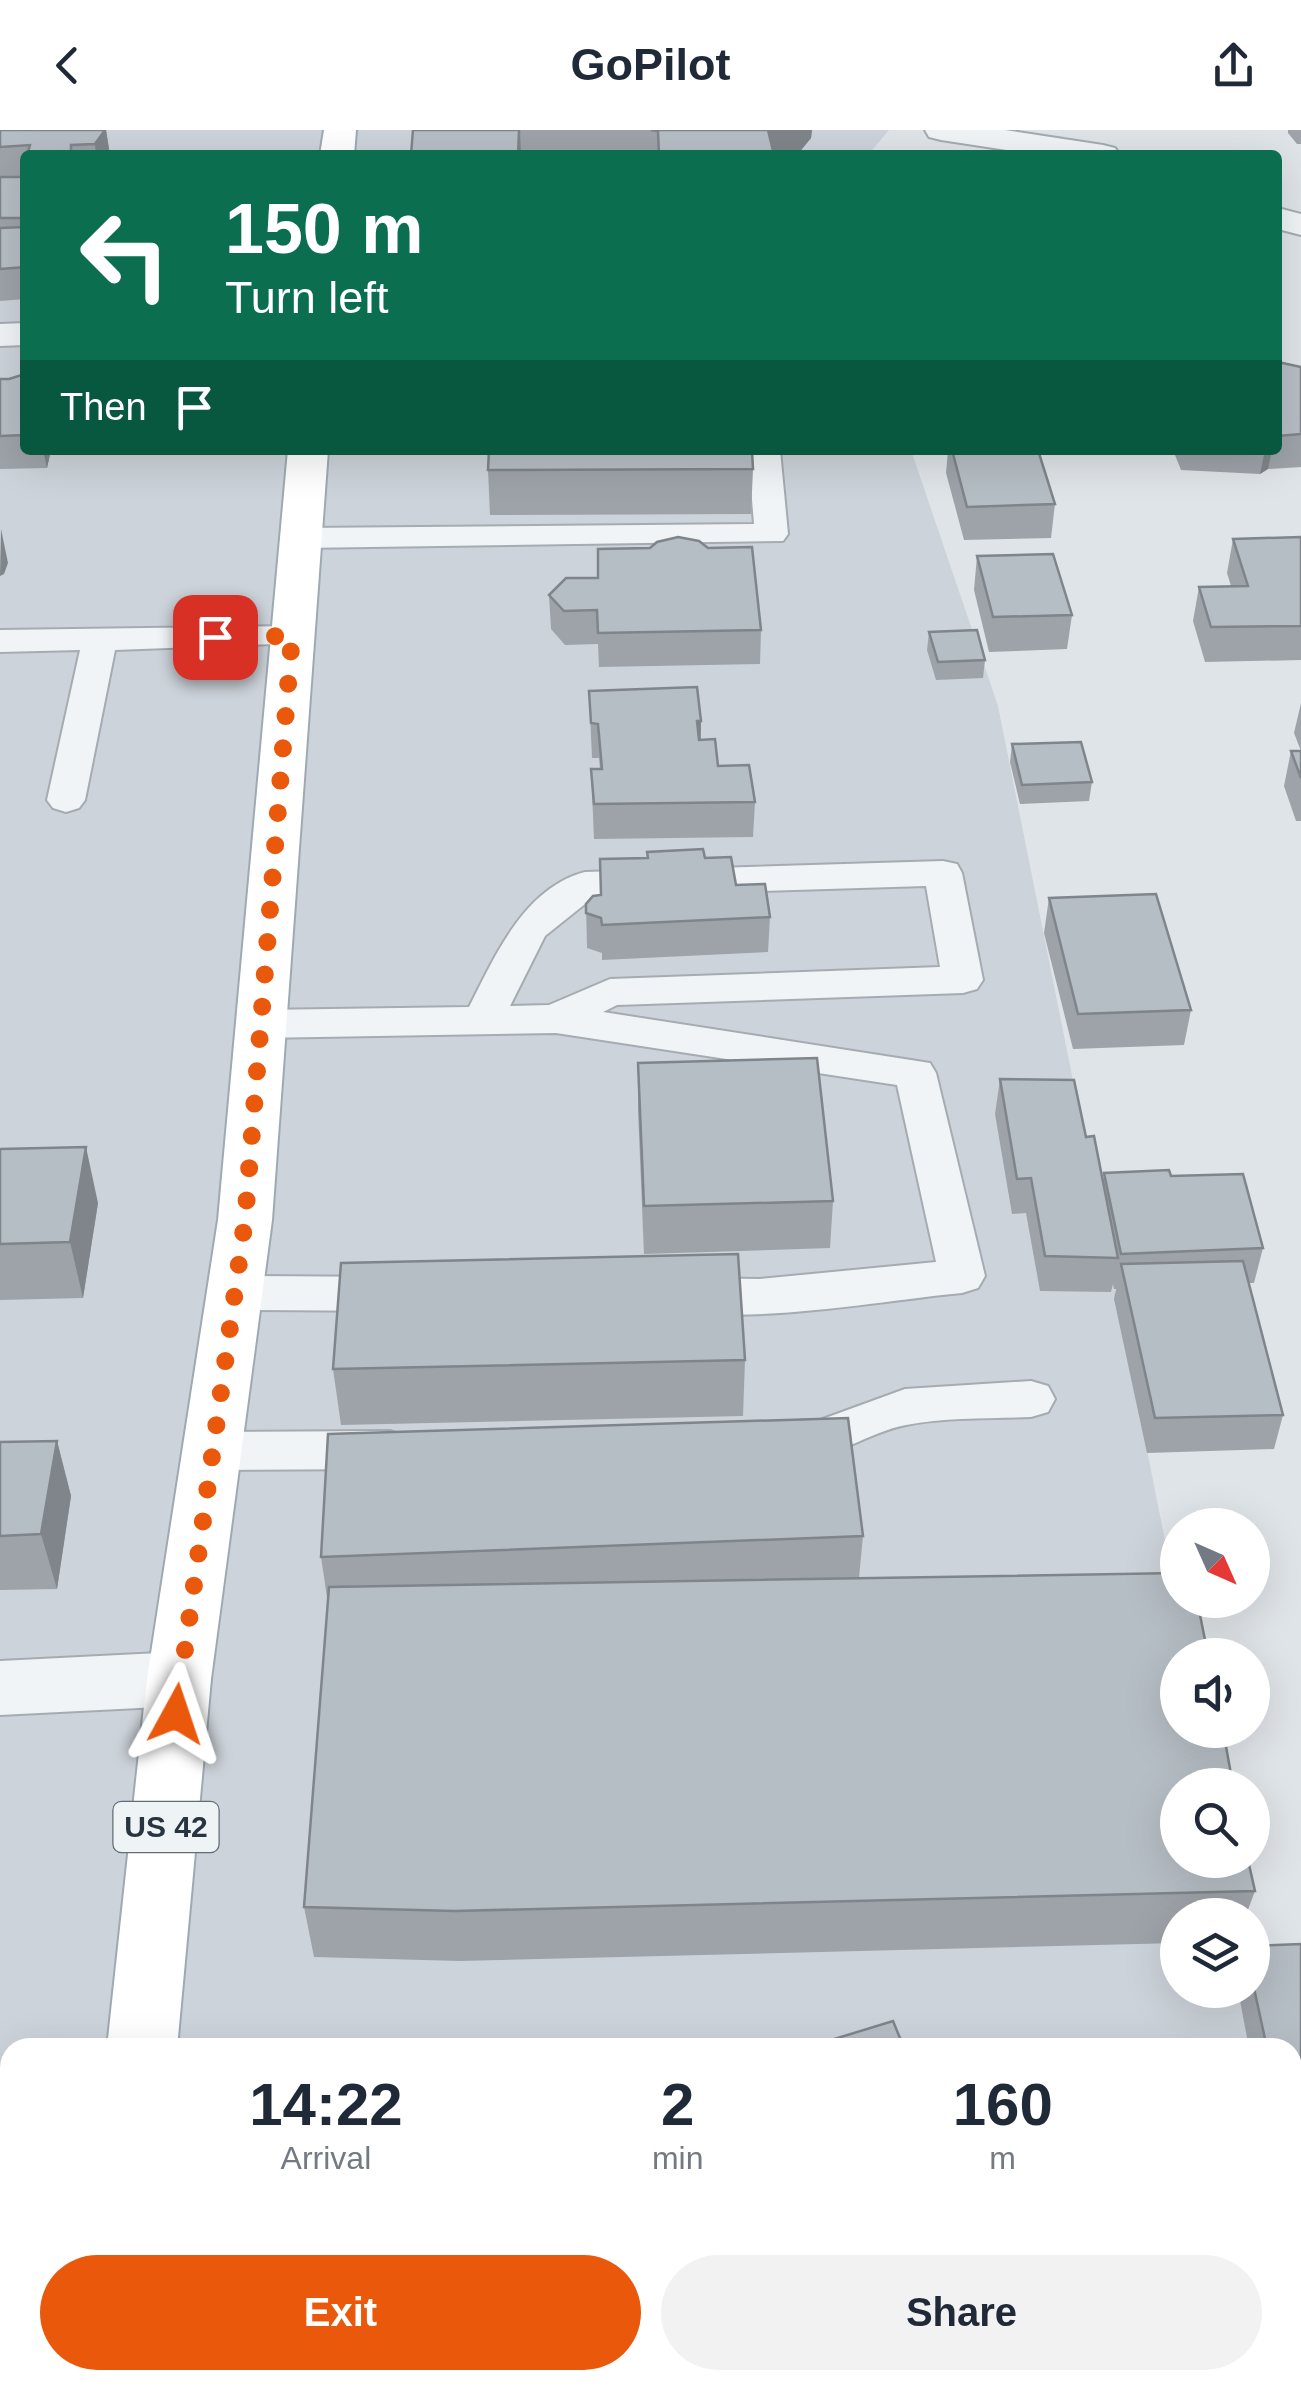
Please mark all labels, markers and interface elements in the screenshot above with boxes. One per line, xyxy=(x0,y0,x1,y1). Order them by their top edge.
icon: back xyxy=(40,38,95,93)
icon: share xyxy=(1206,38,1261,93)
text: GoPilot xyxy=(571,39,730,90)
icon: left xyxy=(60,190,190,320)
text: 150 m xyxy=(225,190,423,268)
text: Turn left xyxy=(225,272,388,323)
icon: arrive xyxy=(167,380,222,435)
text: Then xyxy=(60,386,147,428)
pin xyxy=(173,595,258,680)
icon: arrive xyxy=(188,610,243,665)
north arrow xyxy=(1160,1508,1270,1618)
map controls xyxy=(1160,1508,1270,2008)
button: sound xyxy=(1160,1638,1270,1748)
position arrow xyxy=(124,1662,228,1766)
button: search xyxy=(1160,1768,1270,1878)
road number: US 42 xyxy=(114,1802,218,1852)
button: layers xyxy=(1160,1898,1270,2008)
text: 14:22 xyxy=(249,2071,403,2138)
text: 2 xyxy=(661,2071,694,2138)
text: 160 xyxy=(953,2071,1053,2138)
text: Arrival xyxy=(281,2140,371,2176)
text: min xyxy=(652,2140,703,2176)
text: m xyxy=(989,2140,1016,2176)
button: Exit xyxy=(40,2255,641,2370)
button: Share xyxy=(661,2255,1262,2370)

